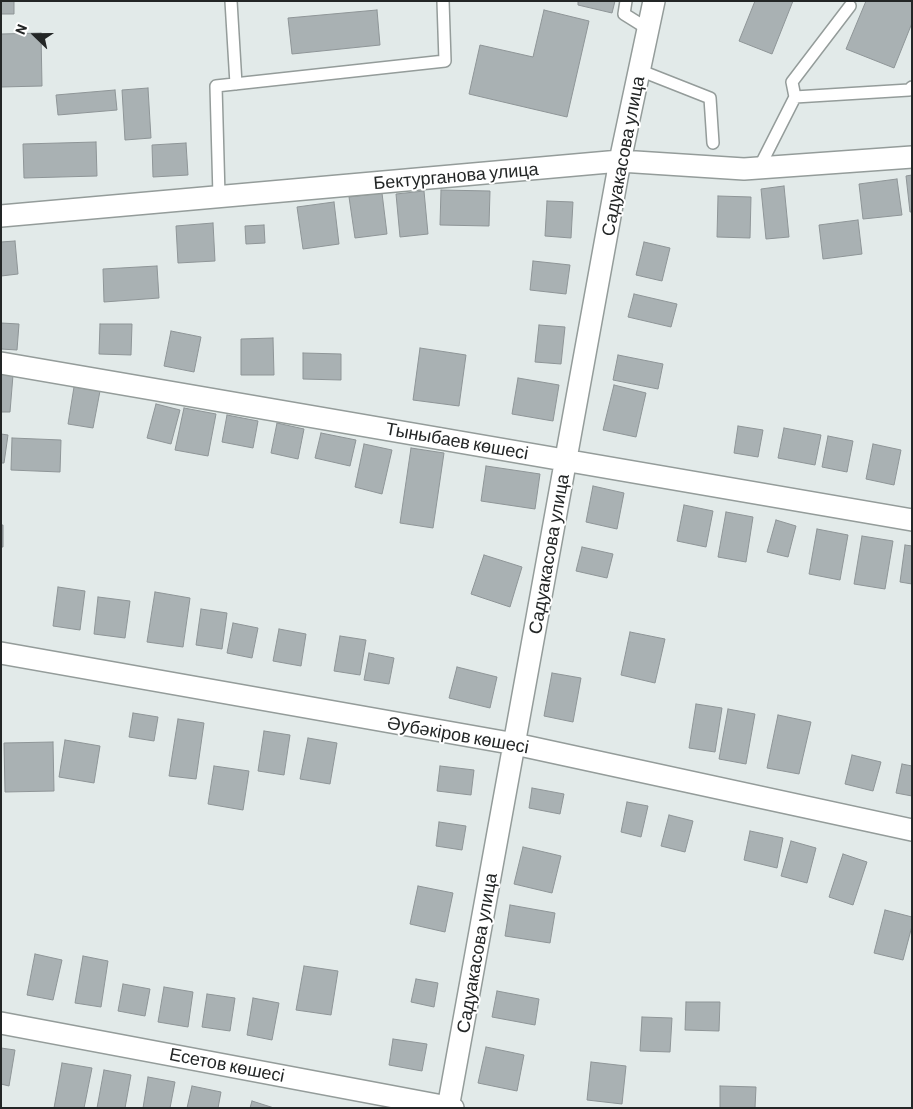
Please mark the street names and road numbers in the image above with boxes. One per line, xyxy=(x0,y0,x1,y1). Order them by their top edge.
street label: Садуакасова улица xyxy=(597,74,649,238)
street label: Бектурганова улица xyxy=(373,158,539,194)
street label: Тыныбаев көшесі xyxy=(384,418,530,464)
street label: Садуакасова улица xyxy=(524,472,574,636)
street label: Әубәкіров көшесі xyxy=(385,712,531,758)
street label: Садуакасова улица xyxy=(452,871,502,1035)
street label: Есетов көшесі xyxy=(168,1043,286,1087)

